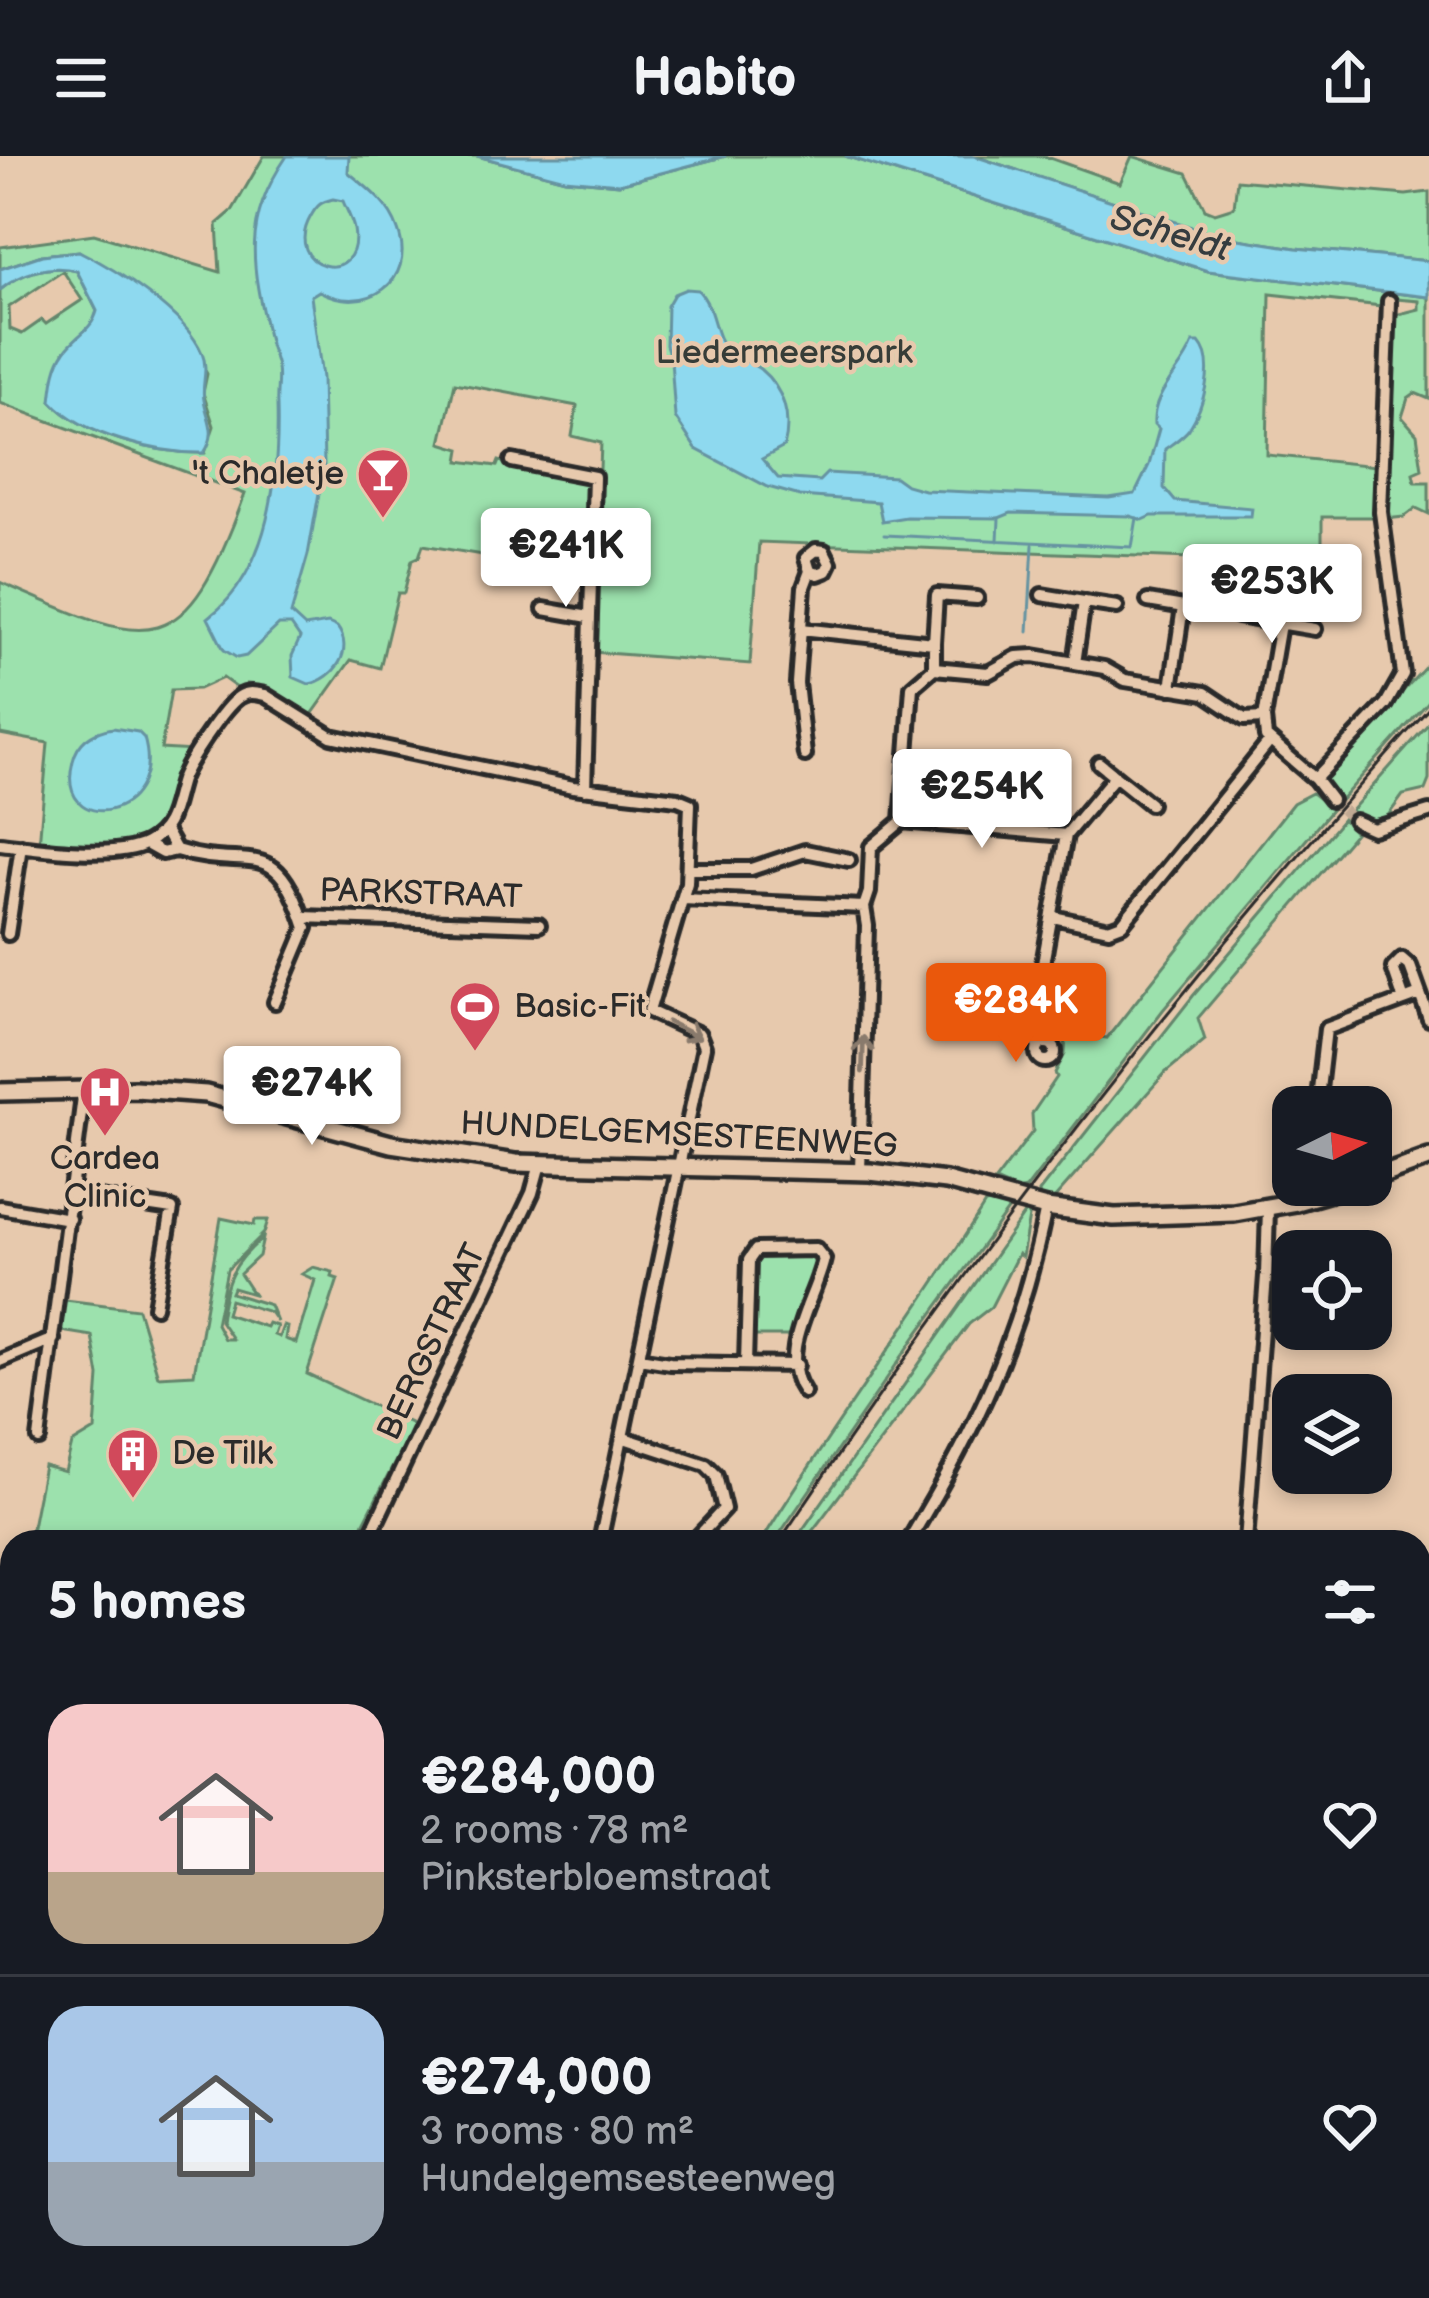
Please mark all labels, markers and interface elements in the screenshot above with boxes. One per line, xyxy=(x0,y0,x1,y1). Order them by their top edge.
icon: menu xyxy=(48,45,114,111)
icon: share xyxy=(1315,45,1381,111)
text: Habito xyxy=(633,46,796,111)
water label: Scheldt xyxy=(1105,196,1236,272)
park label: Liedermeerspark xyxy=(655,333,913,373)
bar icon: 't Chaletje xyxy=(355,446,411,520)
place label: 't Chaletje xyxy=(192,454,344,494)
pin: €241K xyxy=(482,508,650,610)
text: €241K xyxy=(508,523,624,570)
pin: €253K xyxy=(1188,544,1356,646)
text: €253K xyxy=(1210,559,1334,606)
pin: €254K xyxy=(898,749,1066,851)
text: €254K xyxy=(920,764,1044,811)
street label: PARKSTRAAT xyxy=(319,870,523,918)
pin: €284K xyxy=(932,963,1100,1065)
text: €284K xyxy=(953,978,1079,1025)
sports icon: Basic-Fit xyxy=(447,979,503,1053)
place label: Basic-Fit xyxy=(514,987,647,1027)
one-way arrow xyxy=(666,1020,702,1042)
one-way arrow xyxy=(852,1035,875,1074)
pin: €274K xyxy=(228,1046,396,1148)
text: €274K xyxy=(251,1061,373,1108)
hospital icon: Cardea Clinic xyxy=(77,1064,133,1138)
north arrow xyxy=(1272,1086,1392,1206)
map controls xyxy=(1272,1086,1392,1494)
street label: HUNDELGEMSESTEENWEG xyxy=(459,1104,899,1166)
place label: Cardea Clinic xyxy=(50,1139,160,1217)
button: locate xyxy=(1272,1230,1392,1350)
street label: BERGSTRAAT xyxy=(369,1237,495,1447)
button: layers xyxy=(1272,1374,1392,1494)
building icon: De Tilk xyxy=(105,1426,161,1500)
place label: De Tilk xyxy=(172,1434,274,1474)
icon: filters xyxy=(1317,1569,1383,1635)
text: 5 homes xyxy=(48,1572,246,1633)
text: €284,000 xyxy=(420,1747,656,1808)
icon: home xyxy=(144,1752,288,1896)
icon: heart xyxy=(1317,1791,1383,1857)
text: 2 rooms · 78 m² xyxy=(420,1808,689,1855)
text: Pinksterbloemstraat xyxy=(420,1855,771,1902)
text: €274,000 xyxy=(420,2048,653,2109)
icon: home xyxy=(144,2054,288,2198)
icon: heart xyxy=(1317,2093,1383,2159)
text: 3 rooms · 80 m² xyxy=(420,2109,694,2156)
text: Hundelgemsesteenweg xyxy=(420,2156,836,2203)

